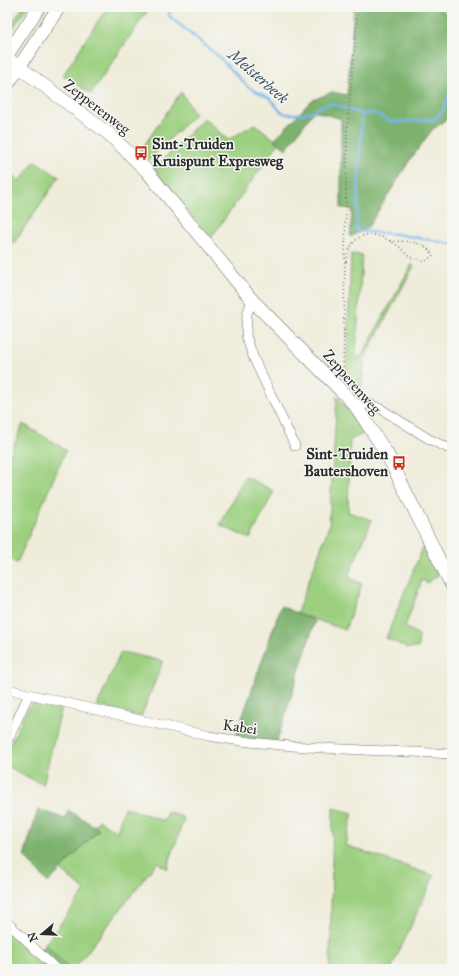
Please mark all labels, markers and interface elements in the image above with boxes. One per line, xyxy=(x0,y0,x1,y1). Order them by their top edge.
water label: Melsterbeek xyxy=(223,44,293,108)
street label: Zepperenweg xyxy=(60,75,135,139)
place label: Sint-Truiden Kruispunt Expresweg xyxy=(152,135,284,171)
bus stop icon: Sint-Truiden Kruispunt Expresweg xyxy=(133,145,149,161)
street label: Zepperenweg xyxy=(319,346,386,419)
place label: Sint-Truiden Bautershoven xyxy=(304,445,389,480)
bus stop icon: Sint-Truiden Bautershoven xyxy=(391,455,407,471)
street label: Kabei xyxy=(222,716,258,738)
north arrow xyxy=(22,914,62,954)
text: N xyxy=(25,930,41,944)

